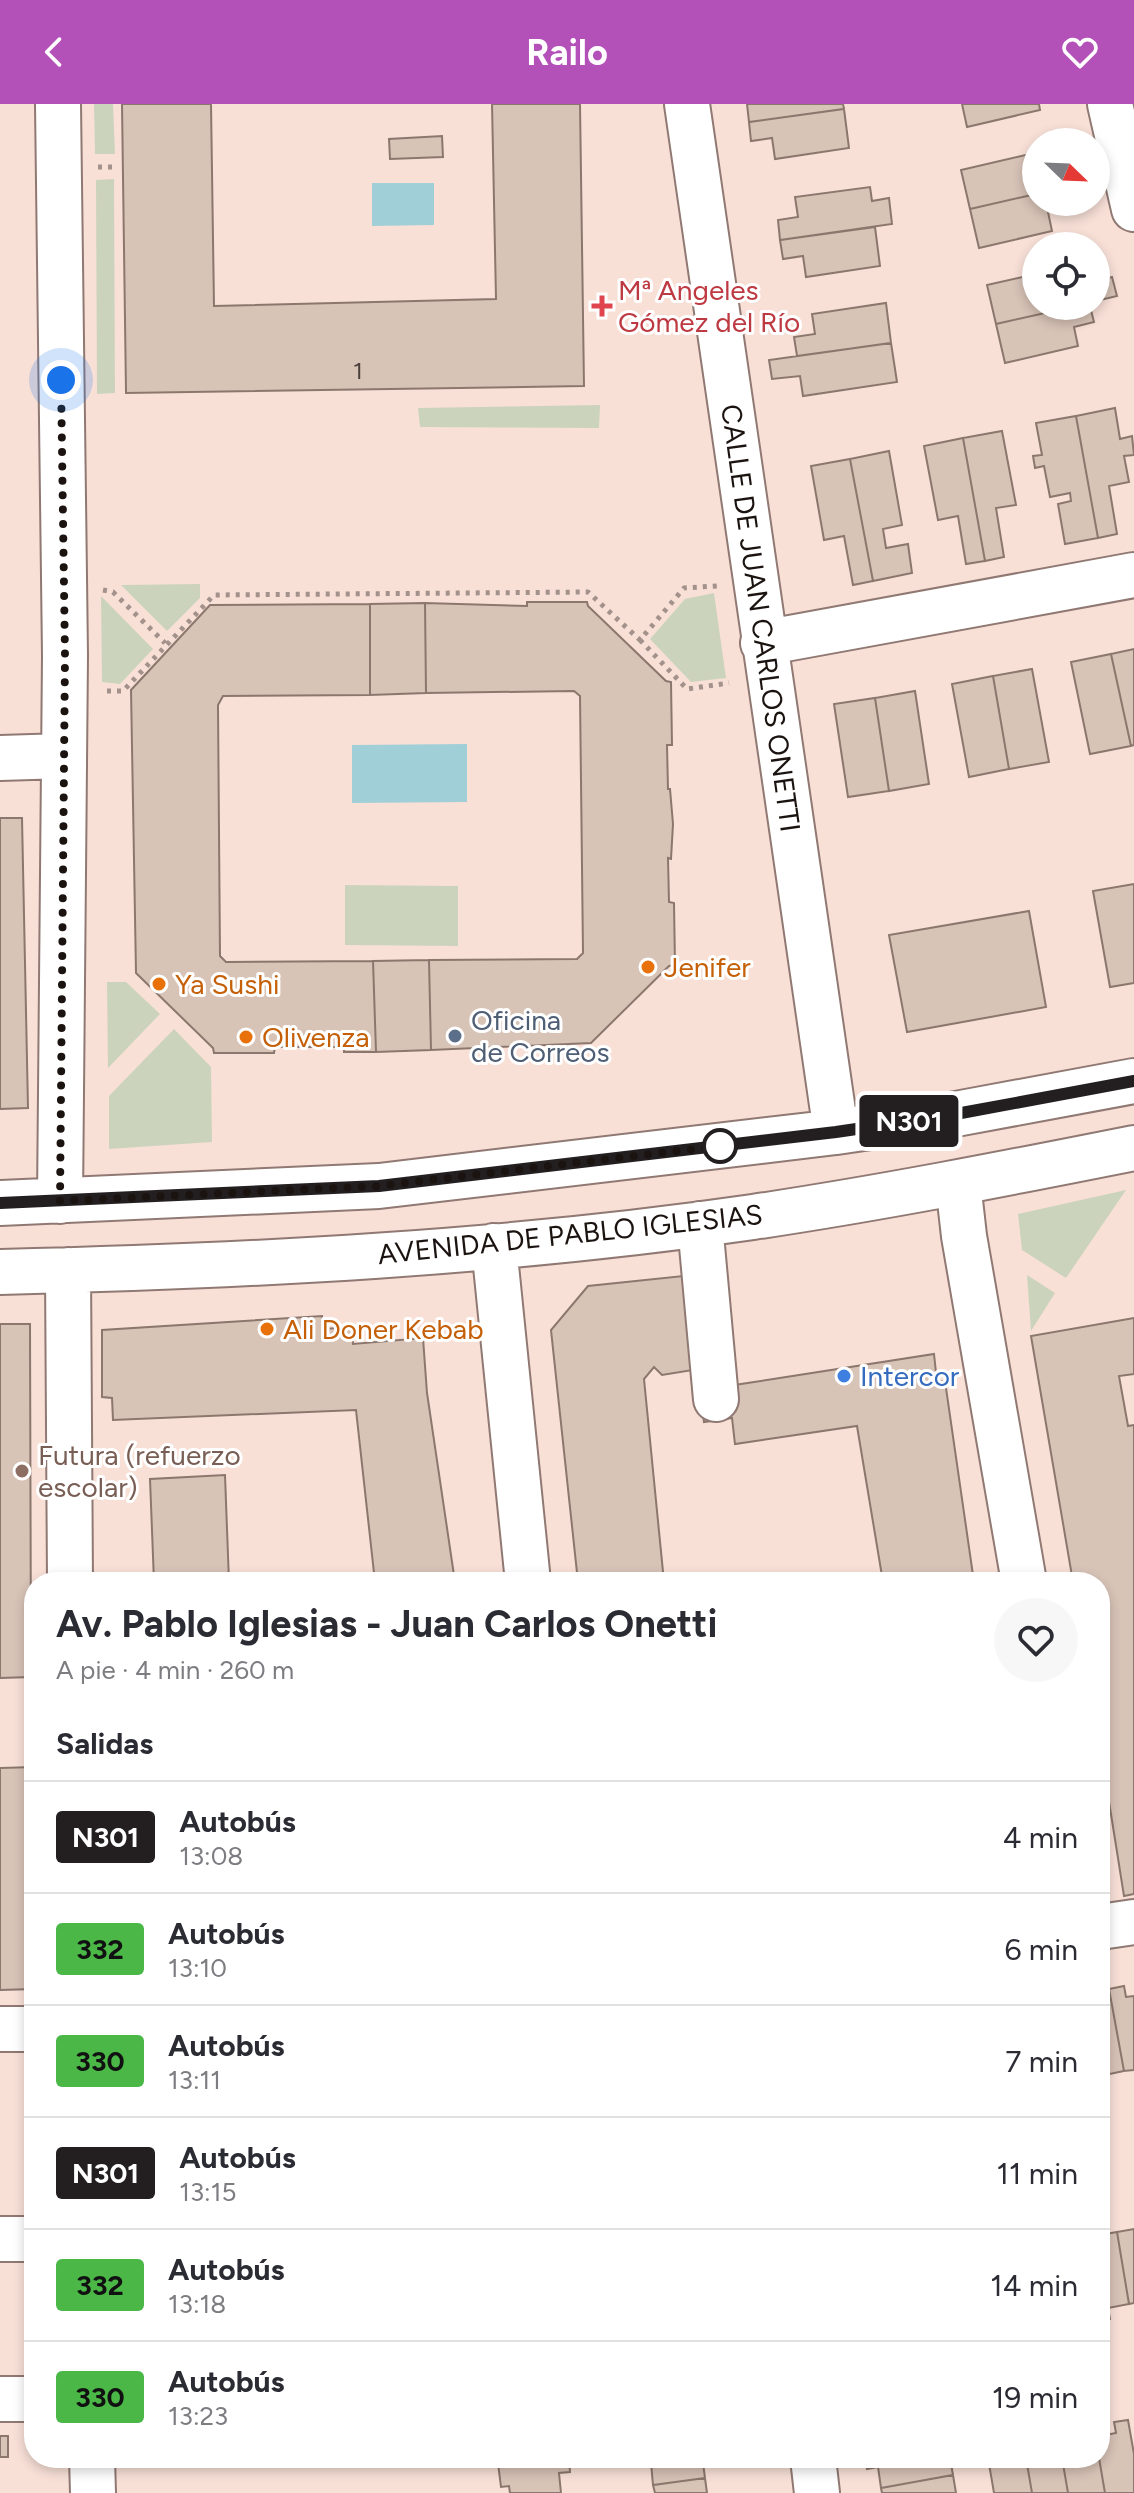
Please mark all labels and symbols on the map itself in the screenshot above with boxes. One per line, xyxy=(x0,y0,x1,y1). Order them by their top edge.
north arrow xyxy=(1022,128,1110,216)
place label: Mª Angeles Gómez del Río xyxy=(618,273,800,339)
marker: Mª Angeles Gómez del Río xyxy=(593,297,611,315)
house number: 1 xyxy=(353,356,363,385)
your location xyxy=(41,360,81,400)
street label: CALLE DE JUAN CARLOS ONETTI xyxy=(714,402,808,834)
place label: Jenifer xyxy=(664,950,751,984)
marker: Jenifer xyxy=(639,958,657,976)
place label: Ya Sushi xyxy=(175,967,279,1001)
marker: Ya Sushi xyxy=(150,975,168,993)
place label: Oficina de Correos xyxy=(471,1003,610,1069)
place label: Olivenza xyxy=(262,1020,370,1054)
marker: Oficina de Correos xyxy=(446,1027,464,1045)
marker: Olivenza xyxy=(237,1028,255,1046)
line badge: N301 xyxy=(853,1095,965,1147)
unlabelled marker xyxy=(703,1129,737,1163)
street label: AVENIDA DE PABLO IGLESIAS xyxy=(376,1197,764,1271)
place label: Ali Doner Kebab xyxy=(283,1312,484,1346)
marker: Ali Doner Kebab xyxy=(258,1320,276,1338)
place label: Intercor xyxy=(860,1359,960,1393)
marker: Intercor xyxy=(835,1367,853,1385)
place label: Futura (refuerzo escolar) xyxy=(38,1438,241,1504)
marker: Futura (refuerzo escolar) xyxy=(13,1462,31,1480)

